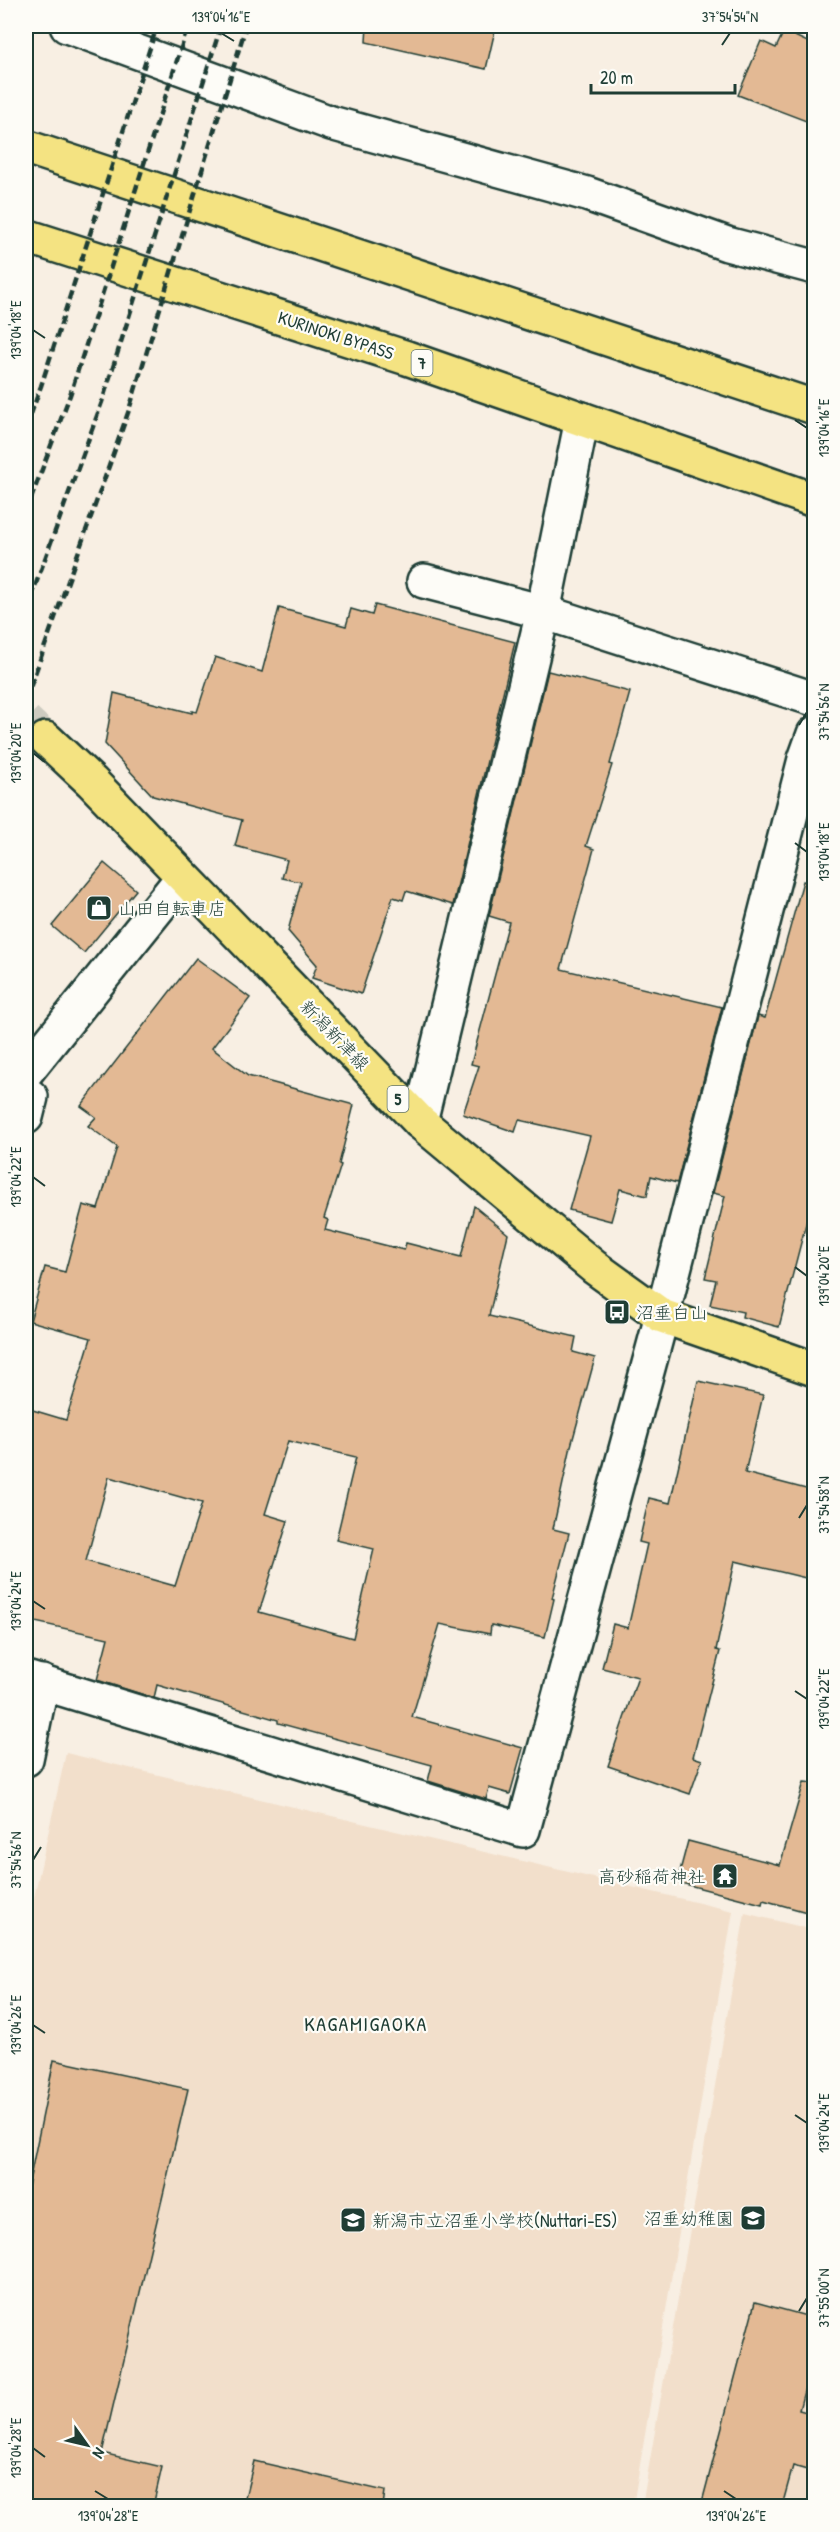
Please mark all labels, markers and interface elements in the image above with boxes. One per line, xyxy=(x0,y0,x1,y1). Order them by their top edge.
text: 139°04'16"E xyxy=(192,6,251,27)
text: 37°54'54"N xyxy=(702,6,758,27)
scale bar xyxy=(591,57,735,95)
text: 20 m xyxy=(600,65,633,90)
text: 139°04'18"E xyxy=(5,300,26,360)
street label: KURINOKI BYPASS xyxy=(275,305,397,365)
road number: 7 xyxy=(412,350,432,376)
text: 139°04'16"E xyxy=(813,398,834,457)
text: 37°54'56"N xyxy=(813,684,834,740)
text: 139°04'20"E xyxy=(5,722,26,783)
text: 139°04'18"E xyxy=(813,822,834,882)
shop icon: 山田自転車店 xyxy=(84,893,114,923)
place label: 山田自転車店 xyxy=(118,896,226,921)
street label: 新潟新津線 xyxy=(295,994,375,1076)
road number: 5 xyxy=(388,1086,408,1112)
text: 139°04'22"E xyxy=(5,1146,26,1208)
text: 139°04'20"E xyxy=(813,1245,834,1306)
bus stop icon: 沼垂白山 xyxy=(602,1297,632,1327)
place label: 沼垂白山 xyxy=(636,1300,708,1325)
text: 37°54'58"N xyxy=(813,1476,834,1534)
text: 139°04'24"E xyxy=(5,1571,26,1631)
text: 139°04'22"E xyxy=(813,1668,834,1730)
text: 37°54'56"N xyxy=(5,1832,26,1888)
temple icon: 高砂稲荷神社 xyxy=(710,1861,740,1891)
place label: 高砂稲荷神社 xyxy=(598,1864,706,1889)
text: 139°04'26"E xyxy=(5,1995,26,2055)
district label: KAGAMIGAOKA xyxy=(304,2010,428,2037)
text: 139°04'24"E xyxy=(813,2093,834,2153)
school or university icon: 沼垂幼稚園 xyxy=(738,2203,768,2233)
school or university icon: 新潟市立沼垂小学校(Nuttari-ES) xyxy=(338,2205,368,2235)
place label: 沼垂幼稚園 xyxy=(644,2206,734,2231)
place label: 新潟市立沼垂小学校(Nuttari-ES) xyxy=(372,2208,617,2233)
text: 37°55'00"N xyxy=(813,2269,834,2327)
north arrow xyxy=(57,2415,117,2475)
text: 139°04'28"E xyxy=(5,2417,26,2478)
text: N xyxy=(88,2444,111,2463)
text: 139°04'28"E xyxy=(78,2505,139,2526)
text: 139°04'26"E xyxy=(706,2505,766,2526)

